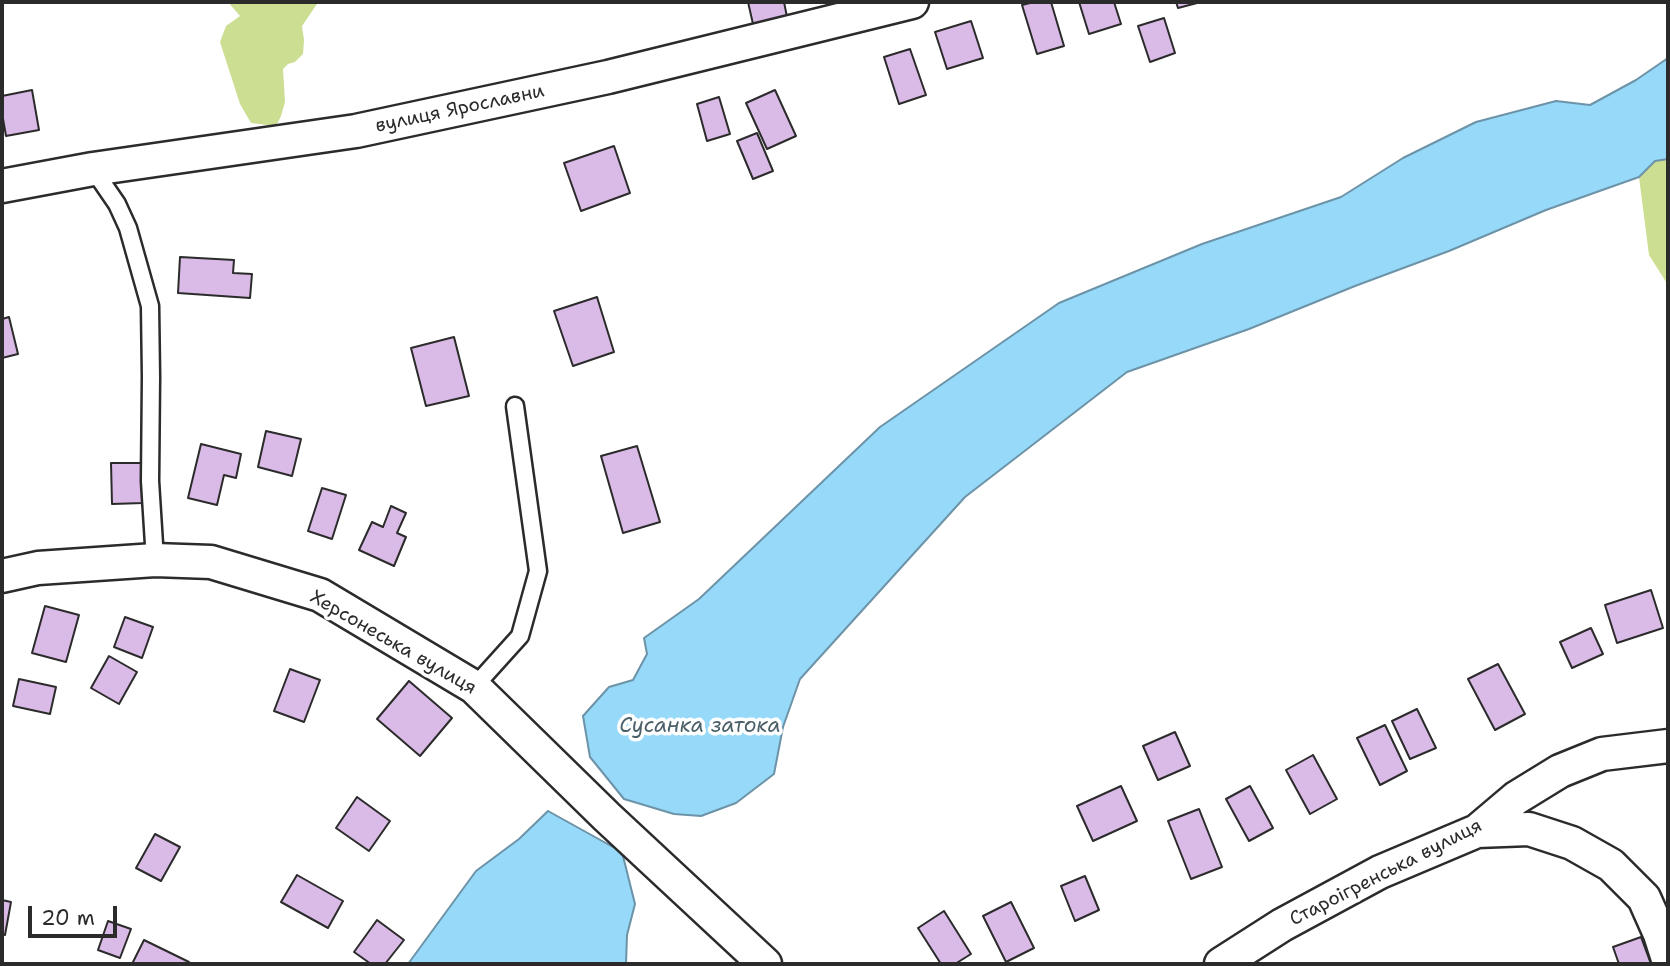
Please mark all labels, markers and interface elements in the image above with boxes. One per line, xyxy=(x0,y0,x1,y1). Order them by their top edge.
street label: вулиця Ярославни xyxy=(373,80,547,138)
street label: Херсонеська вулиця xyxy=(306,586,480,700)
water label: Сусанка затока xyxy=(619,714,781,740)
street label: Староігренська вулиця xyxy=(1286,815,1486,931)
scale bar xyxy=(32,892,121,936)
text: 20 m xyxy=(41,904,95,932)

